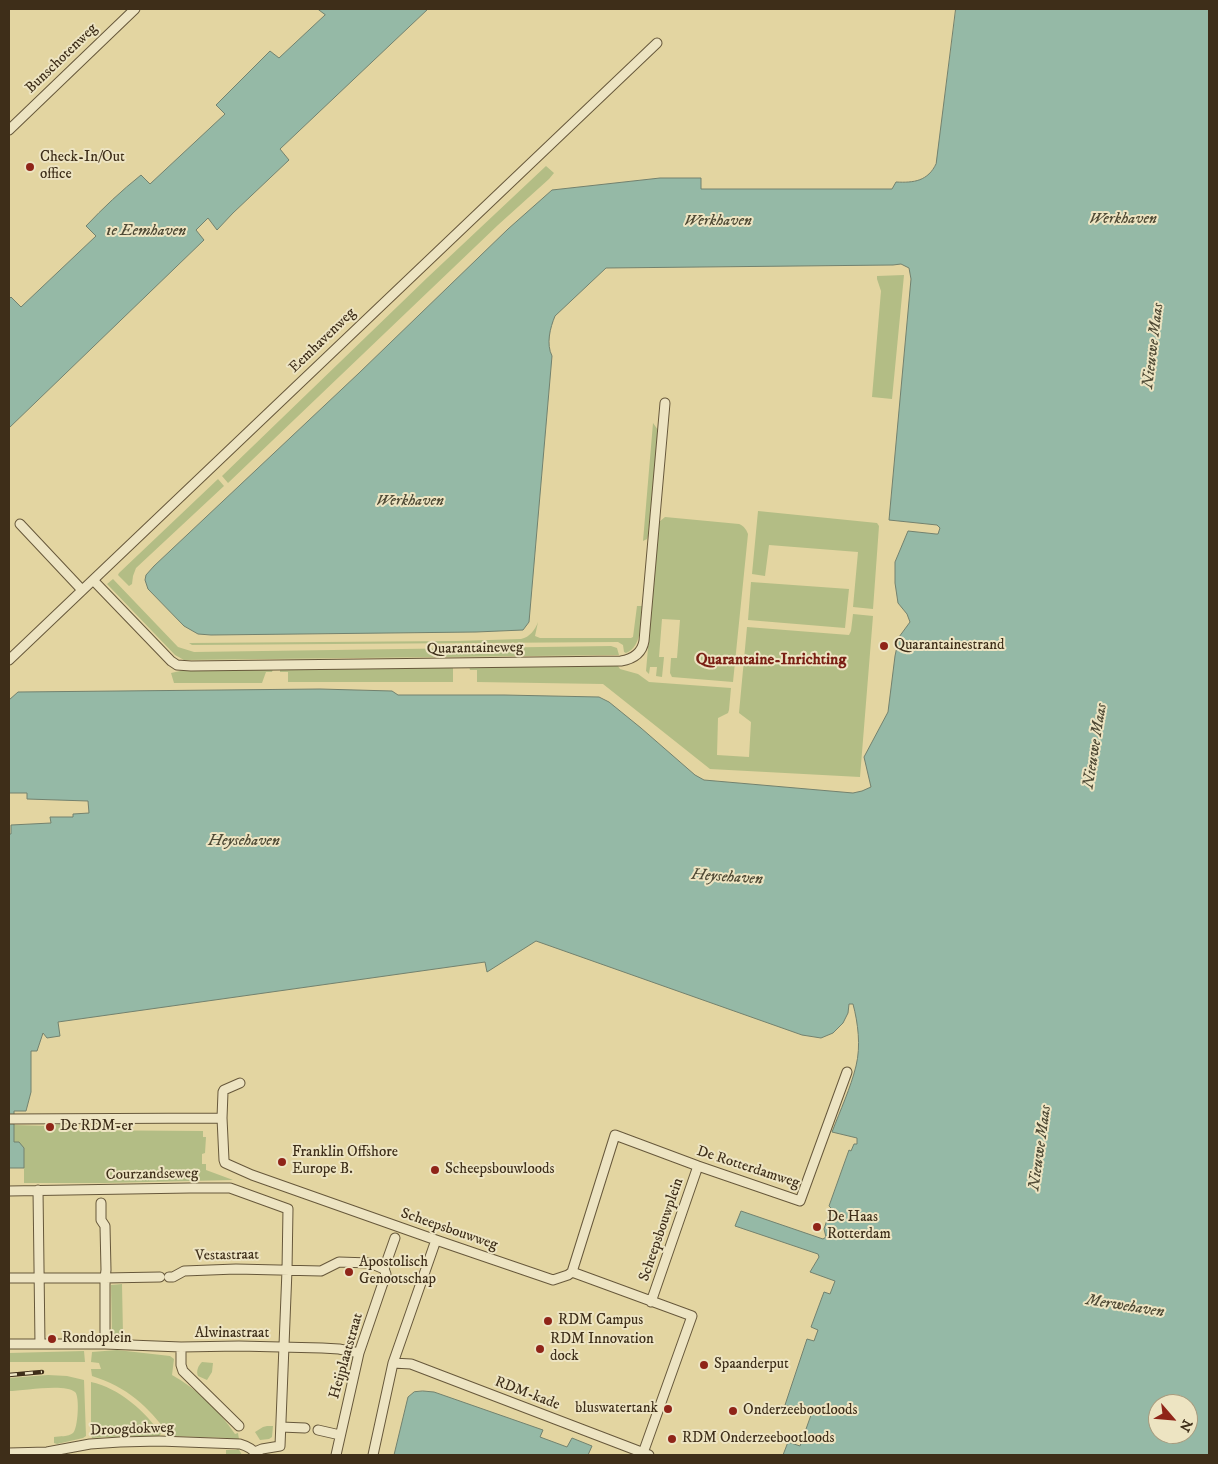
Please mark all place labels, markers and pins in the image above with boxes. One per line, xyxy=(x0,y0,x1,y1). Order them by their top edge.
place label: Check-In/Out office xyxy=(40,149,125,184)
marker: Check-In/Out office xyxy=(24,161,36,173)
place label: Quarantainestrand xyxy=(894,637,1005,655)
marker: Quarantainestrand xyxy=(878,640,890,652)
place label: De RDM-er xyxy=(60,1118,133,1136)
marker: De RDM-er xyxy=(44,1121,56,1133)
place label: Franklin Offshore Europe B. xyxy=(292,1144,398,1179)
marker: Franklin Offshore Europe B. xyxy=(276,1156,288,1168)
place label: Scheepsbouwloods xyxy=(445,1161,555,1179)
marker: Scheepsbouwloods xyxy=(429,1164,441,1176)
place label: De Haas Rotterdam xyxy=(827,1209,891,1244)
marker: De Haas Rotterdam xyxy=(811,1221,823,1233)
place label: Apostolisch Genootschap xyxy=(359,1254,436,1289)
marker: Apostolisch Genootschap xyxy=(343,1266,355,1278)
place label: RDM Campus xyxy=(558,1312,643,1330)
marker: RDM Campus xyxy=(542,1315,554,1327)
place label: Rondoplein xyxy=(62,1330,132,1348)
place label: RDM Innovation dock xyxy=(550,1331,654,1366)
marker: Rondoplein xyxy=(46,1333,58,1345)
marker: RDM Innovation dock xyxy=(534,1343,546,1355)
place label: Spaanderput xyxy=(714,1356,789,1374)
marker: Spaanderput xyxy=(698,1359,710,1371)
place label: bluswatertank xyxy=(575,1400,658,1418)
place label: Onderzeebootloods xyxy=(743,1402,858,1420)
marker: bluswatertank xyxy=(662,1403,674,1415)
marker: Onderzeebootloods xyxy=(727,1405,739,1417)
place label: RDM Onderzeebootloods xyxy=(682,1430,834,1448)
marker: RDM Onderzeebootloods xyxy=(666,1433,678,1445)

